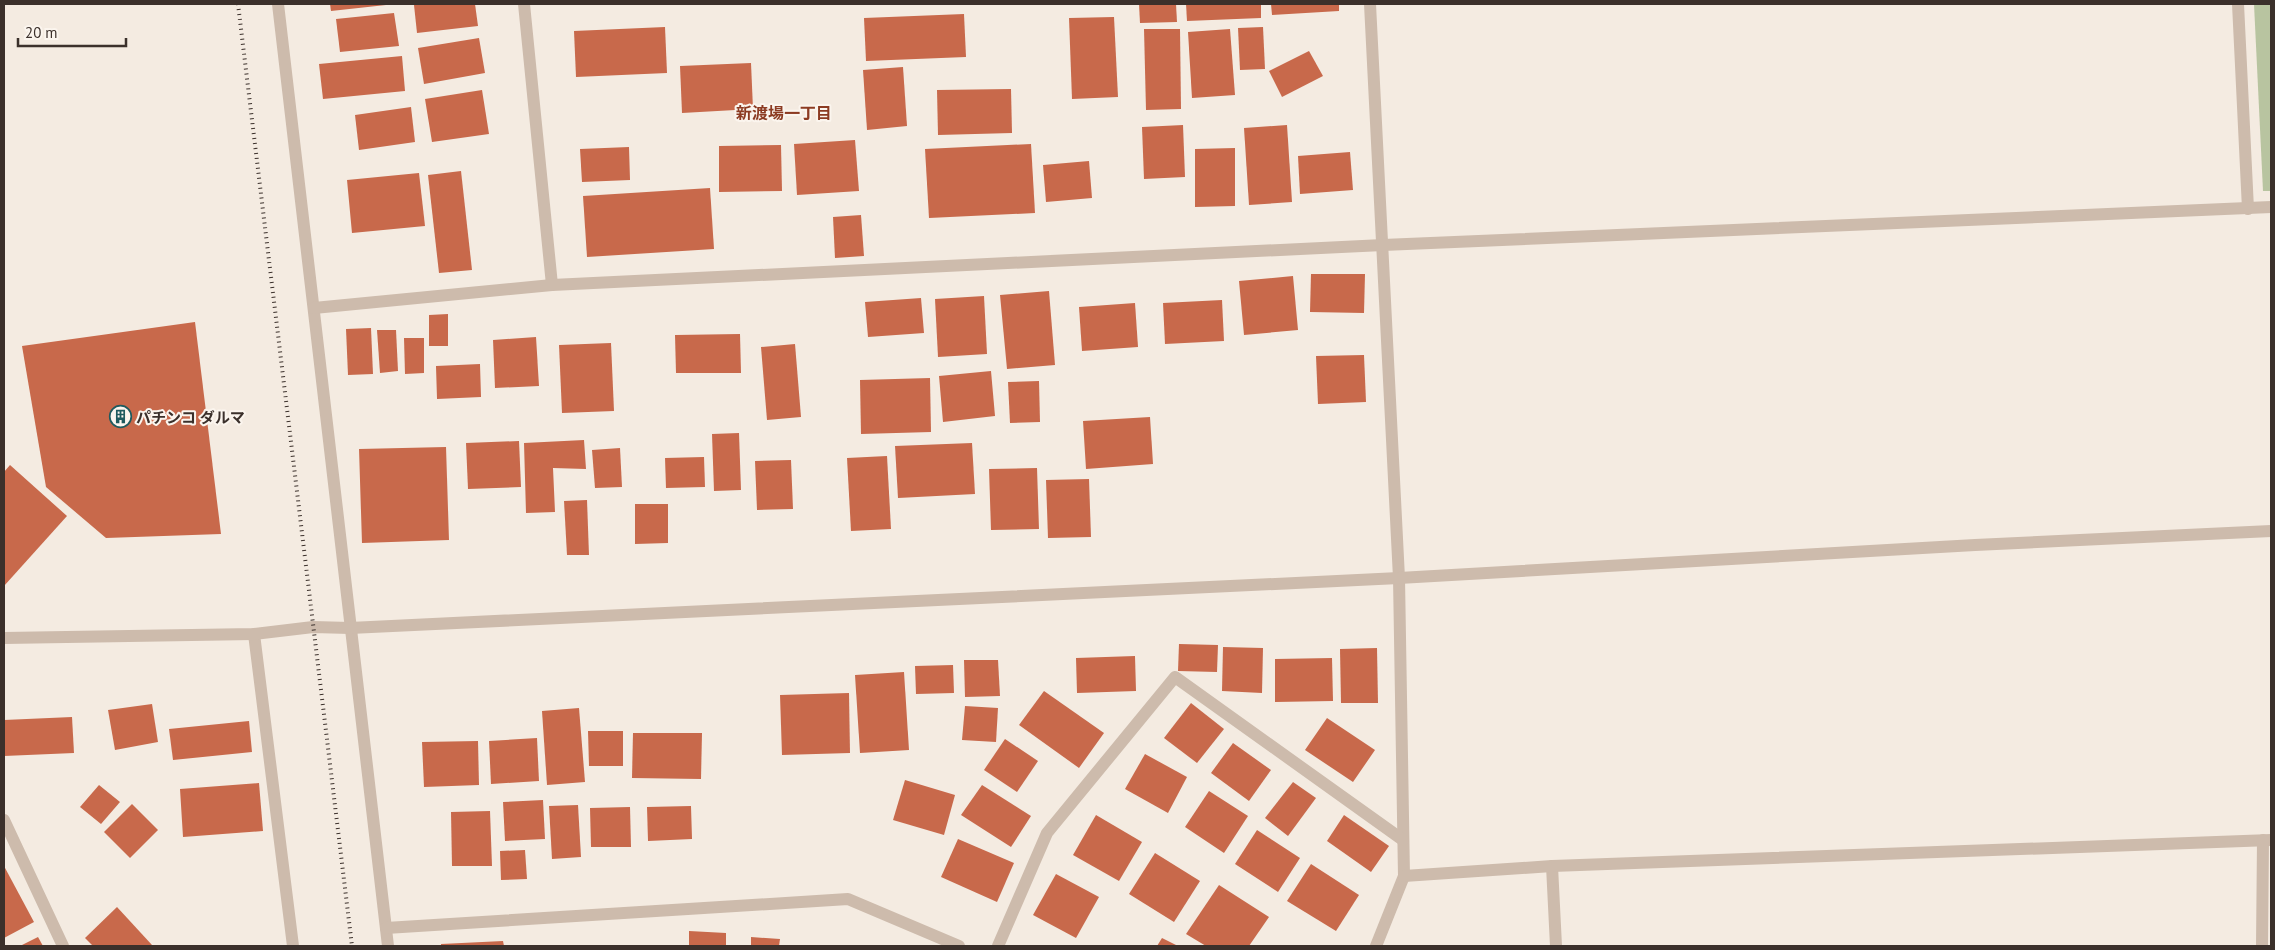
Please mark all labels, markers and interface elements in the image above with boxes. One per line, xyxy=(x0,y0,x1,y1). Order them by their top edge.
scale bar xyxy=(18,15,125,47)
text: 20 m xyxy=(25,23,58,42)
district label: 新渡場一丁目 xyxy=(736,103,832,123)
building icon: パチンコ ダルマ xyxy=(108,405,132,429)
place label: パチンコ ダルマ xyxy=(136,408,245,427)

